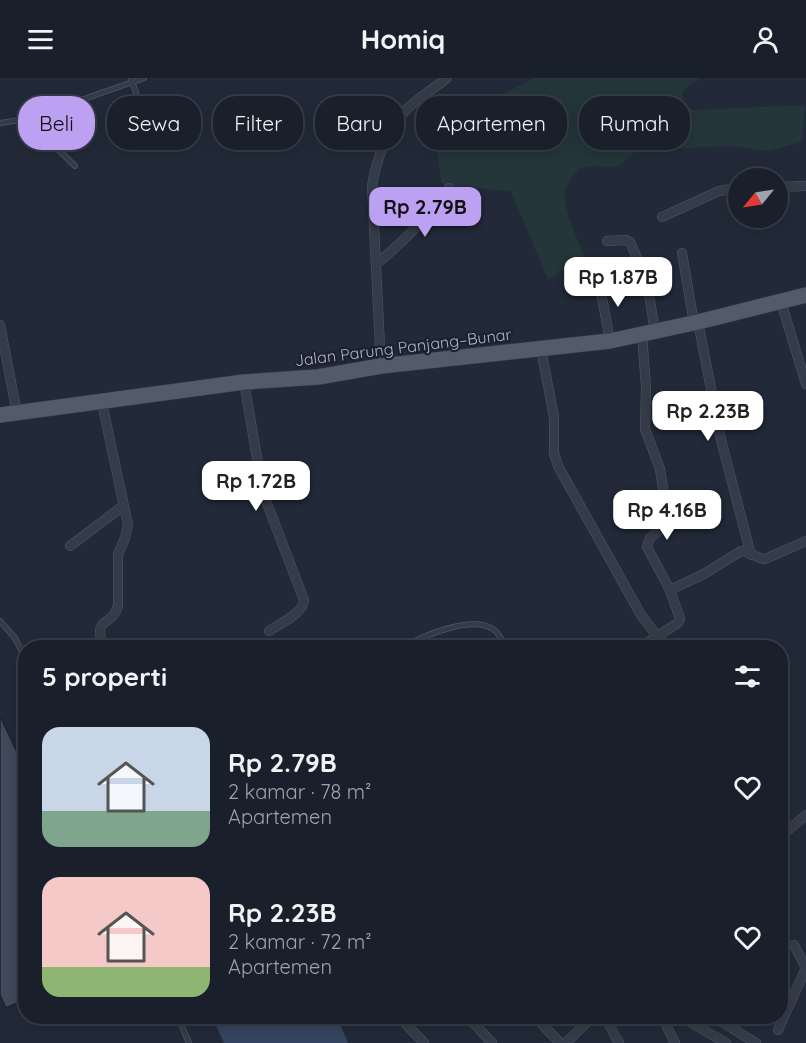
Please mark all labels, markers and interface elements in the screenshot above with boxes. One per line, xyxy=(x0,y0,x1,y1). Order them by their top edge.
text: Homiq xyxy=(361,22,445,56)
icon: menu xyxy=(24,23,57,56)
icon: person xyxy=(749,23,782,56)
chip: Beli xyxy=(18,96,95,150)
chip: Sewa xyxy=(107,96,201,150)
chip: Filter xyxy=(213,96,303,150)
chip: Baru xyxy=(315,96,404,150)
chip: Apartemen xyxy=(416,96,567,150)
chip: Rumah xyxy=(579,96,690,150)
north arrow xyxy=(728,168,788,228)
map controls xyxy=(728,168,788,228)
pin: Rp 2.79B xyxy=(363,187,487,238)
text: Rp 2.79B xyxy=(383,194,467,219)
pin: Rp 1.87B xyxy=(556,257,680,308)
text: Rp 1.87B xyxy=(578,264,658,289)
street label: Jalan Parung Panjang–Bunar xyxy=(293,324,513,370)
pin: Rp 2.23B xyxy=(646,391,770,442)
text: Rp 2.23B xyxy=(666,398,750,423)
pin: Rp 1.72B xyxy=(194,461,318,512)
text: Rp 1.72B xyxy=(216,468,296,493)
pin: Rp 4.16B xyxy=(605,490,729,541)
text: Rp 4.16B xyxy=(627,497,707,522)
text: 5 properti xyxy=(42,660,167,693)
icon: filters xyxy=(731,660,764,693)
text: Rp 2.79B xyxy=(228,746,337,779)
icon: home xyxy=(90,751,162,823)
icon: heart xyxy=(731,771,764,804)
text: 2 kamar · 78 m² xyxy=(228,779,371,804)
text: Apartemen xyxy=(228,804,332,829)
text: Rp 2.23B xyxy=(228,896,337,929)
icon: home xyxy=(90,901,162,973)
icon: heart xyxy=(731,921,764,954)
text: 2 kamar · 72 m² xyxy=(228,929,372,954)
text: Apartemen xyxy=(228,954,332,979)

